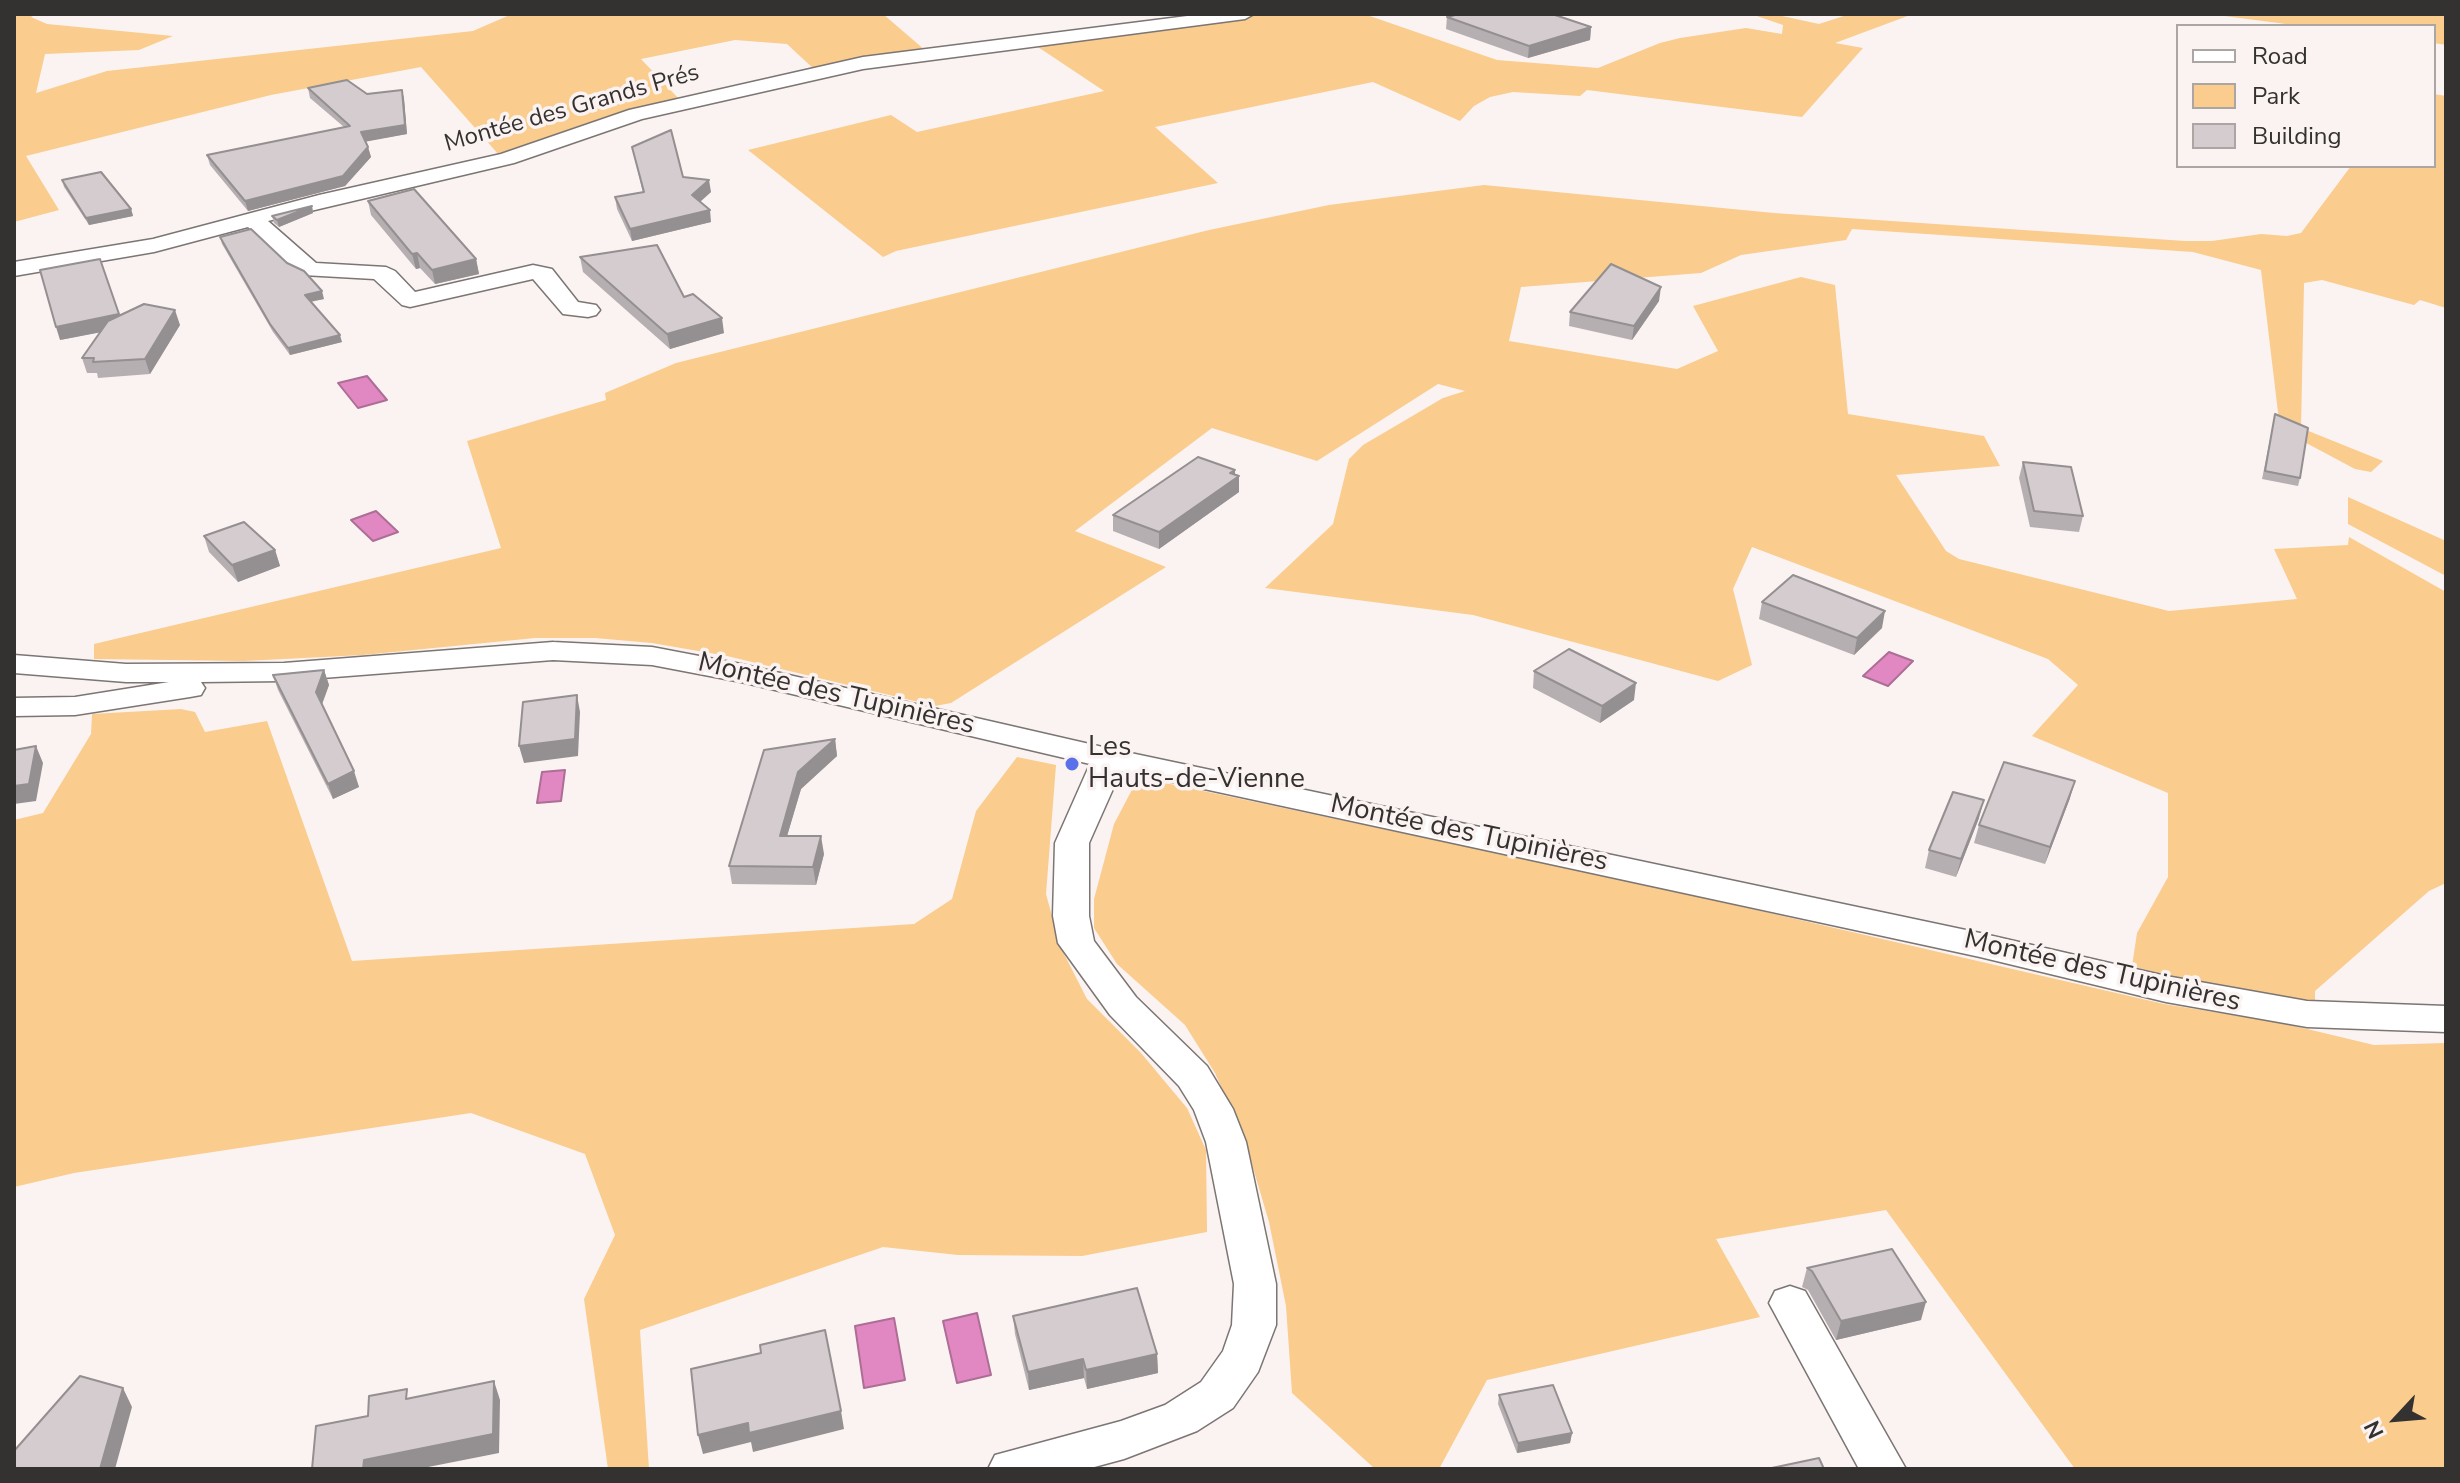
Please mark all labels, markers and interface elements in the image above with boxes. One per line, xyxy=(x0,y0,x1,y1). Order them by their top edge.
legend xyxy=(2176,24,2436,168)
text: Road xyxy=(2252,40,2308,72)
street label: Montée des Grands Prés xyxy=(441,59,703,159)
text: Park xyxy=(2252,80,2300,112)
text: Building xyxy=(2252,120,2342,152)
street label: Montée des Tupinières xyxy=(694,647,978,743)
place label: Les Hauts-de-Vienne xyxy=(1088,731,1305,797)
marker: Les Hauts-de-Vienne xyxy=(1063,755,1081,773)
street label: Montée des Tupinières xyxy=(1327,788,1611,880)
street label: Montée des Tupinières xyxy=(1960,924,2244,1020)
north arrow xyxy=(2356,1379,2436,1459)
text: N xyxy=(2357,1416,2392,1443)

